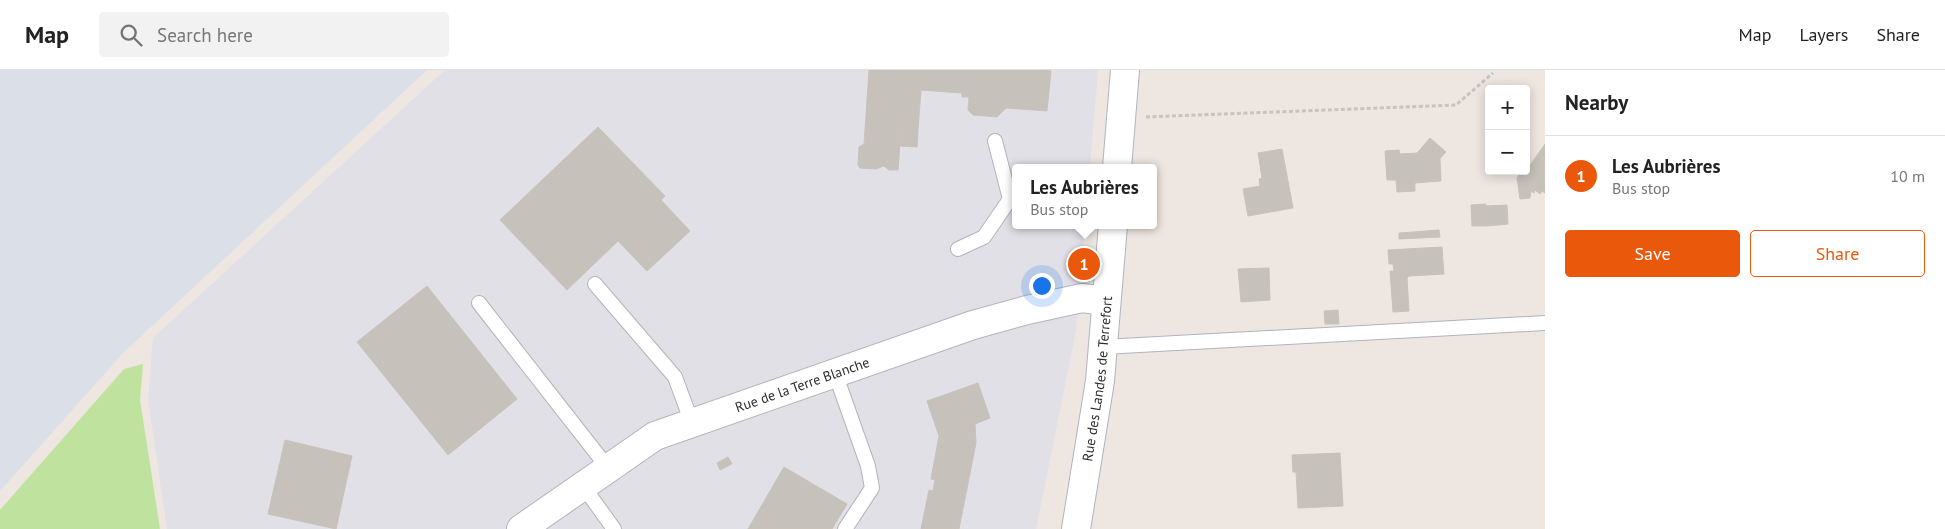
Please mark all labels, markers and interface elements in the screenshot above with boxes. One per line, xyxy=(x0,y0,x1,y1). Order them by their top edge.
search box xyxy=(99,12,449,57)
text: Map xyxy=(25,19,69,50)
icon: search xyxy=(117,21,145,49)
text: Search here xyxy=(157,23,253,47)
text: Map xyxy=(1739,23,1771,46)
text: Layers xyxy=(1799,23,1848,46)
text: Share xyxy=(1876,23,1920,46)
map controls xyxy=(1485,85,1530,175)
button: + xyxy=(1485,85,1530,130)
text: Nearby xyxy=(1565,89,1628,116)
button: − xyxy=(1485,130,1530,175)
text: Les Aubrières xyxy=(1612,154,1721,178)
popup xyxy=(1012,164,1157,229)
text: 1 xyxy=(1576,166,1586,186)
text: 10 m xyxy=(1890,166,1925,186)
text: Les Aubrières xyxy=(1030,175,1139,199)
text: Bus stop xyxy=(1612,178,1670,198)
text: Bus stop xyxy=(1030,199,1088,219)
button: Save xyxy=(1565,230,1740,277)
button: Share xyxy=(1750,230,1925,277)
pin: 1 xyxy=(1068,245,1100,283)
your location xyxy=(1029,273,1055,299)
street label: Rue des Landes de Terrefort xyxy=(1078,295,1116,463)
street label: Rue de la Terre Blanche xyxy=(733,353,872,416)

